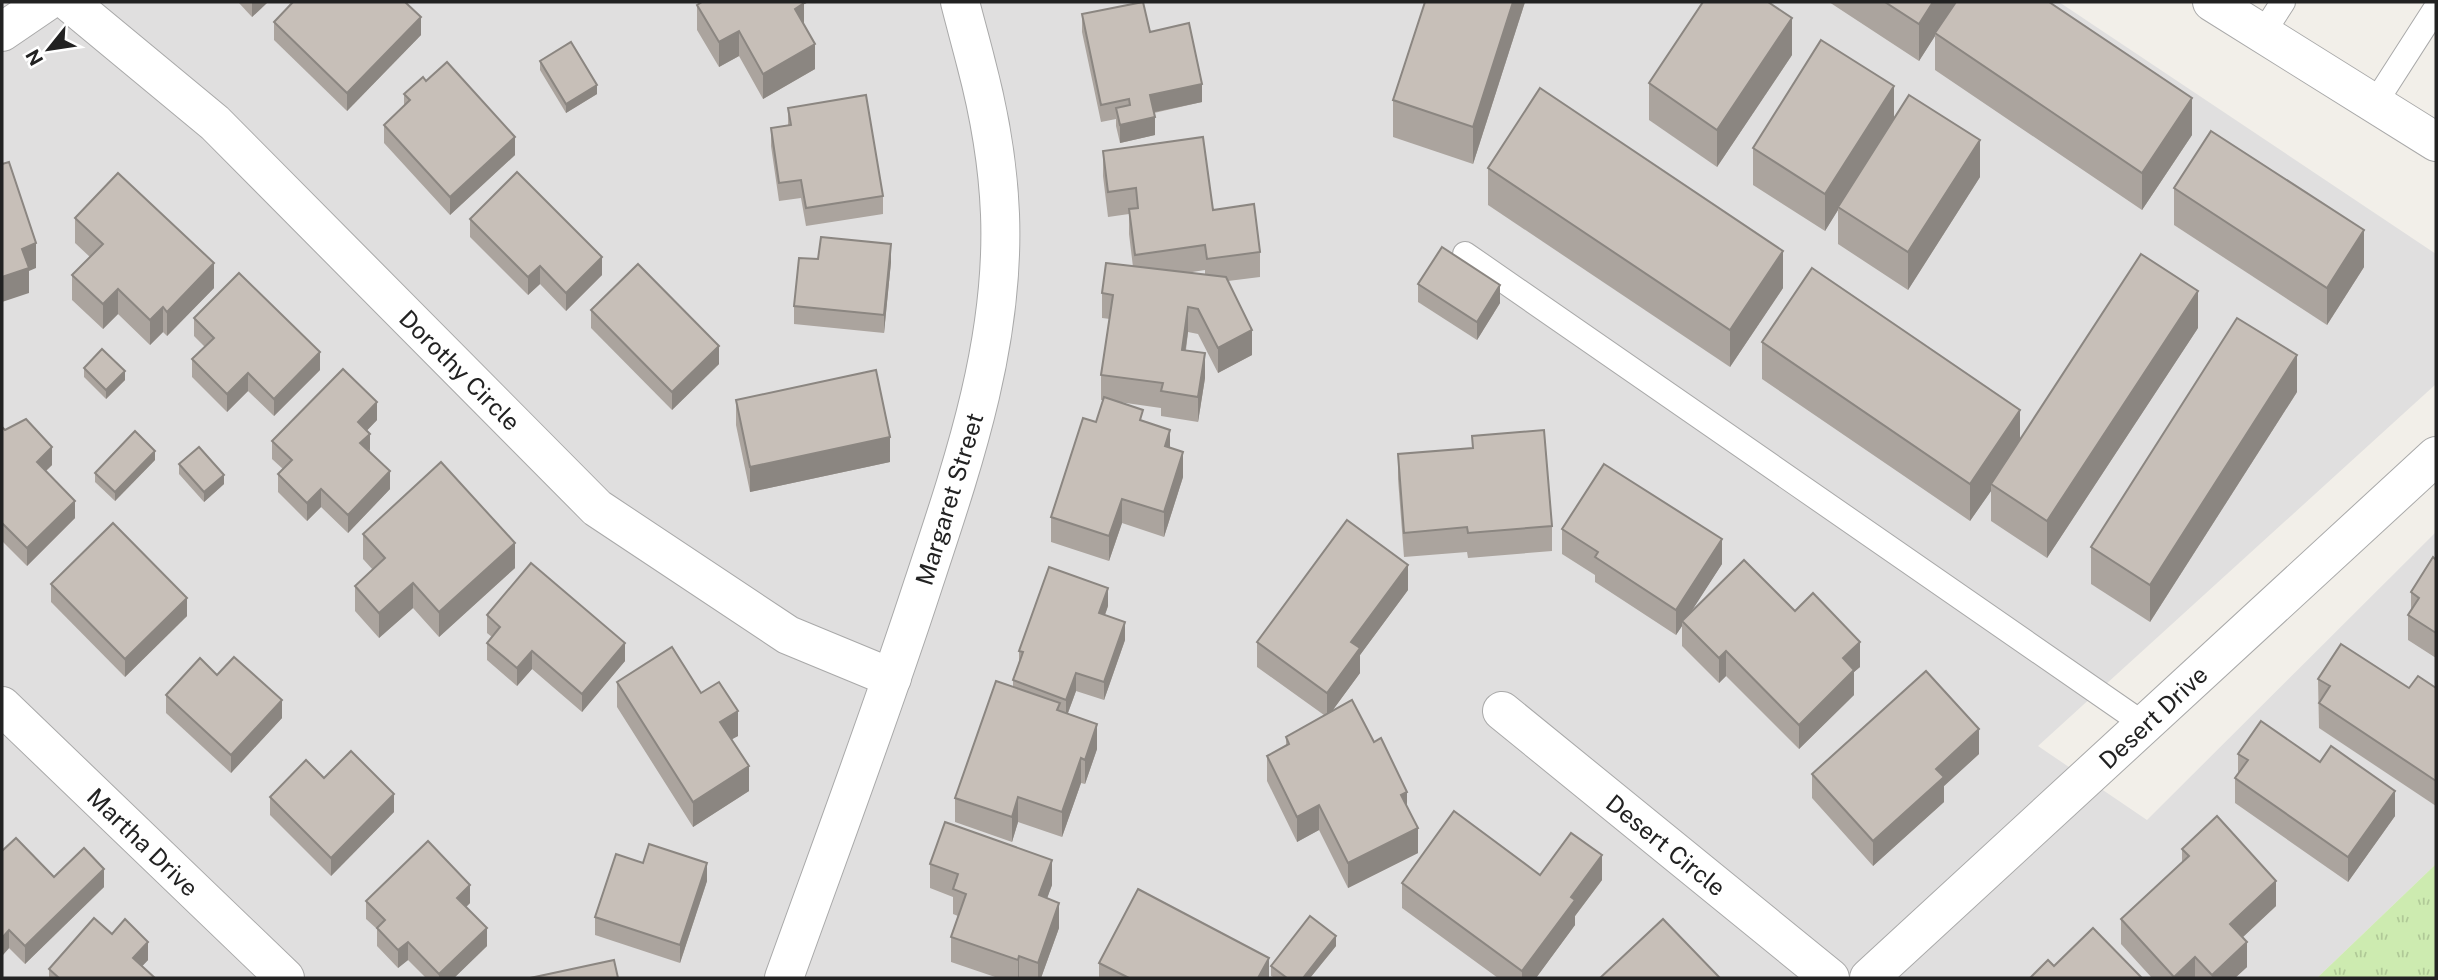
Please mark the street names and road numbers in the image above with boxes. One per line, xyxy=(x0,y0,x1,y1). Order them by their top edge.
street label: Dorothy Circle xyxy=(394,304,526,436)
street label: Margaret Street xyxy=(909,409,989,589)
street label: Desert Drive xyxy=(2093,660,2213,774)
street label: Martha Drive xyxy=(82,782,204,902)
street label: Desert Circle xyxy=(1601,788,1731,902)

